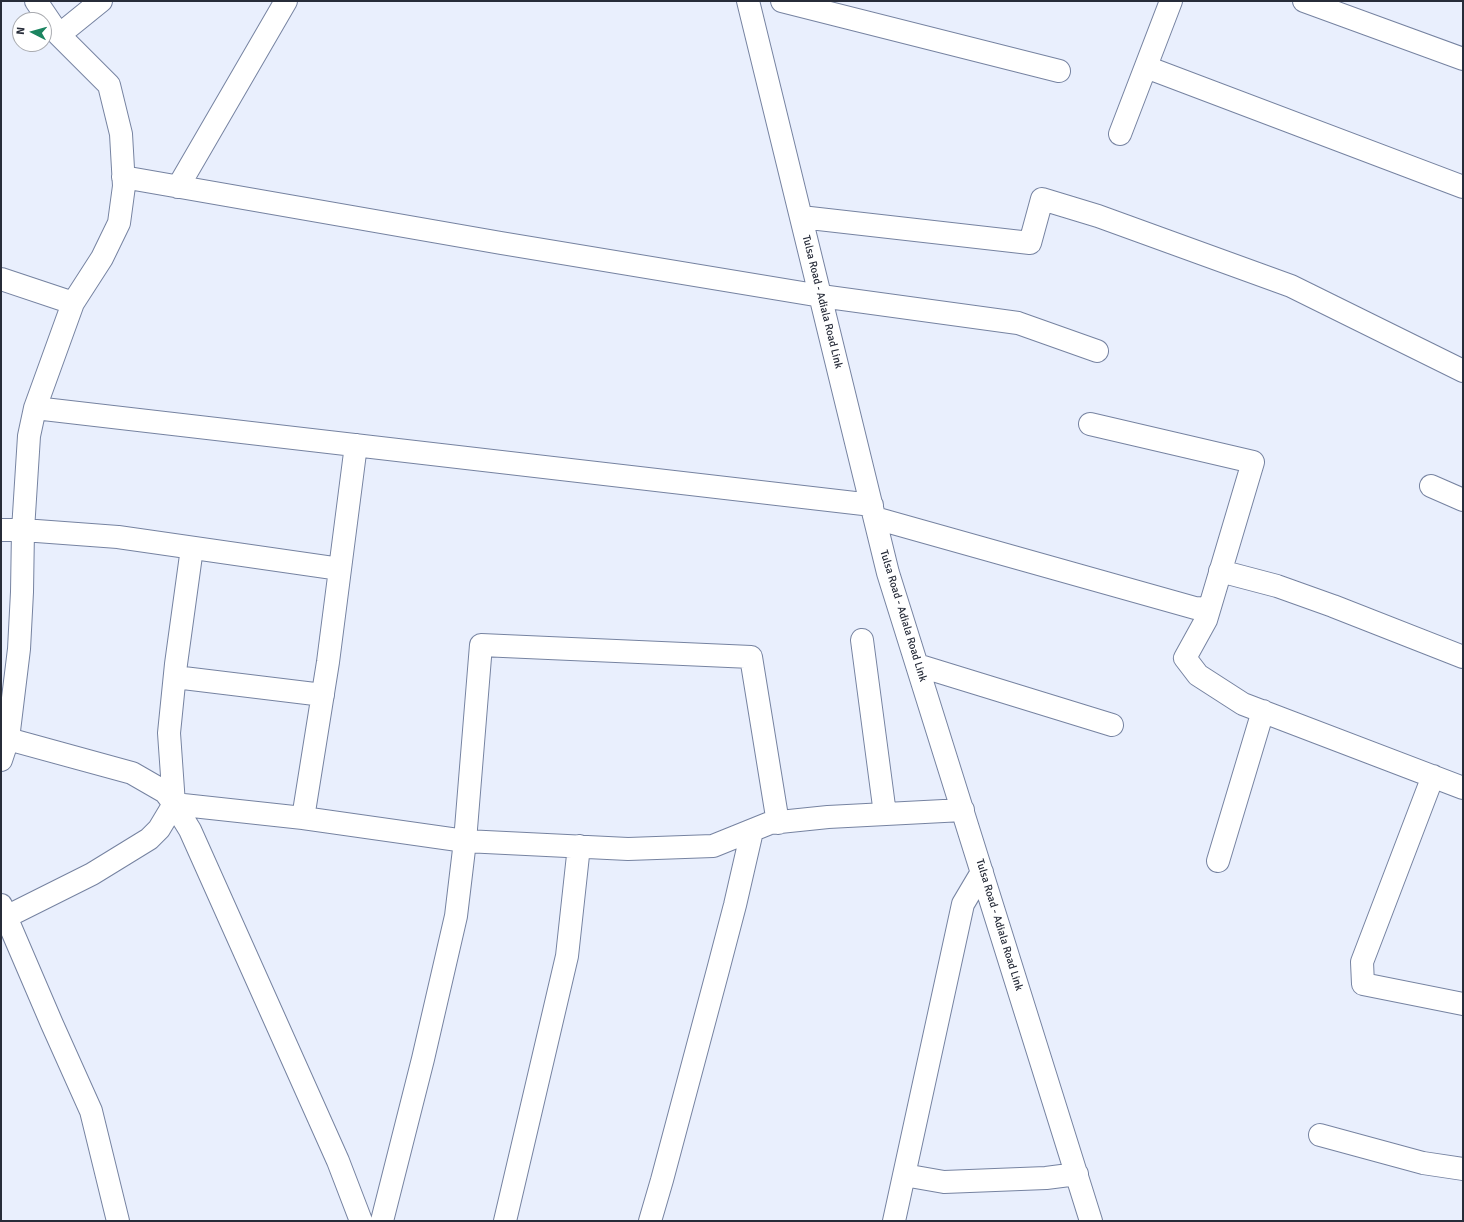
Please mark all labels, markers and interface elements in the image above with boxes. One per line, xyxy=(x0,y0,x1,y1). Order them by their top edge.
north arrow xyxy=(12,12,52,52)
text: N xyxy=(14,26,27,35)
street label: Tulsa Road - Adiala Road Link xyxy=(799,234,845,370)
street label: Tulsa Road - Adiala Road Link xyxy=(877,549,929,683)
street label: Tulsa Road - Adiala Road Link xyxy=(973,858,1025,992)

